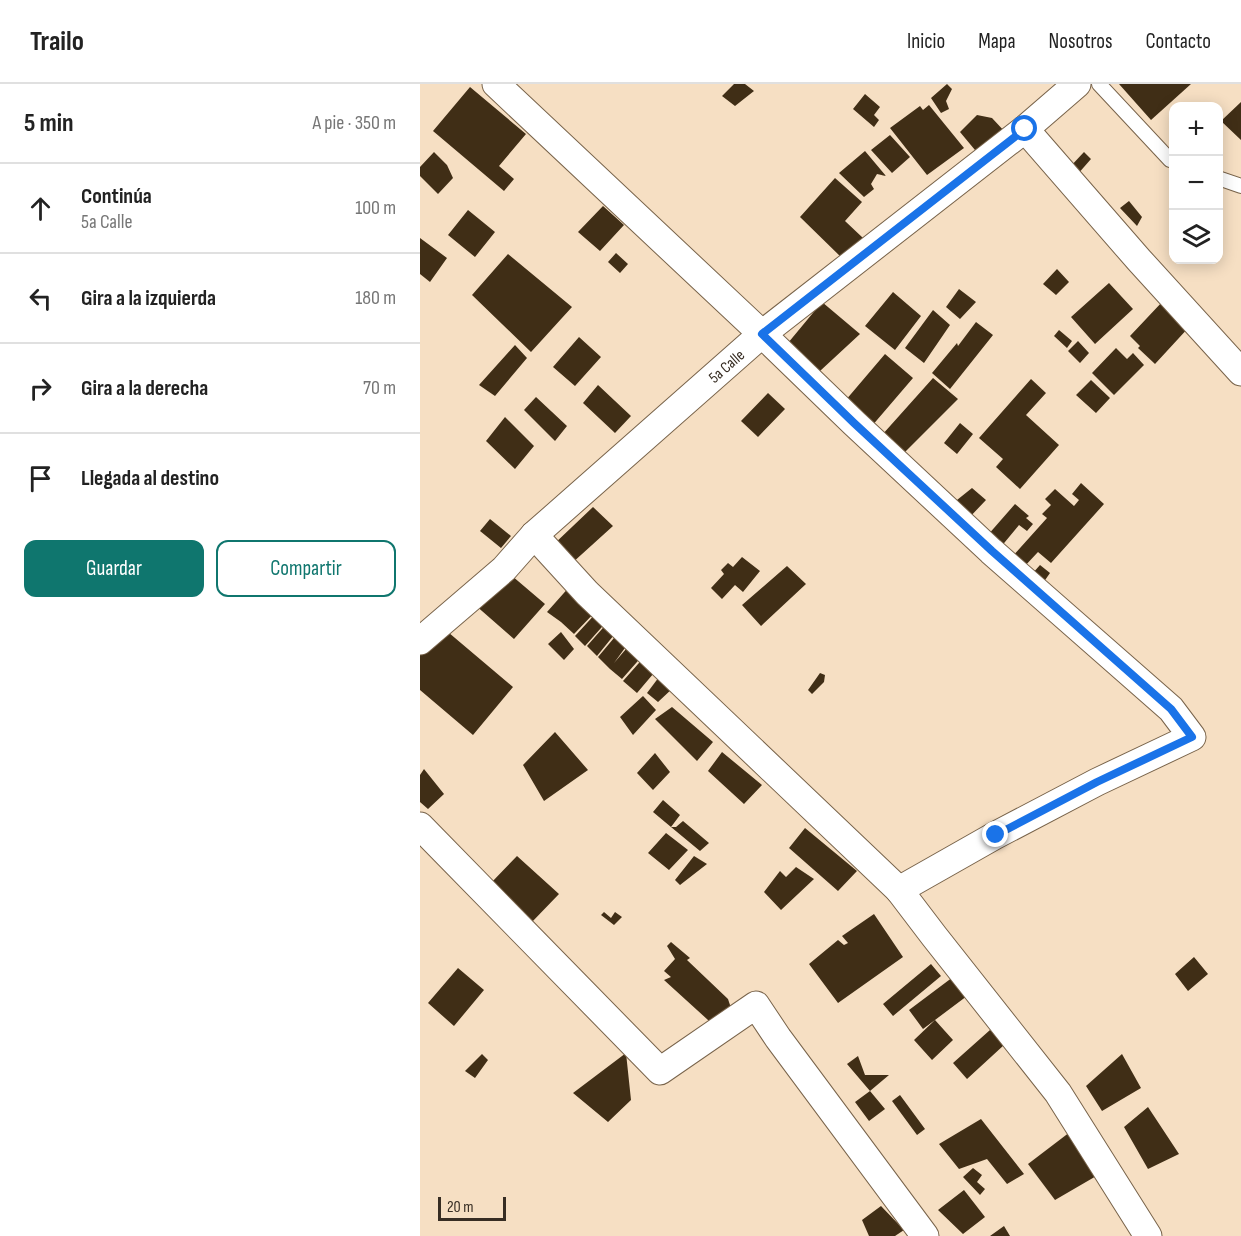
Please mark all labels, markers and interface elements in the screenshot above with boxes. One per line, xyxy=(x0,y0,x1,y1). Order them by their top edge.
text: Trailo xyxy=(30,25,84,58)
text: Inicio xyxy=(907,29,945,54)
text: Mapa xyxy=(978,29,1016,54)
text: Nosotros xyxy=(1049,29,1113,54)
text: Contacto xyxy=(1146,29,1211,54)
map controls xyxy=(1169,102,1223,264)
button: + xyxy=(1169,102,1223,156)
text: 5 min xyxy=(24,108,74,139)
text: A pie · 350 m xyxy=(313,111,396,135)
route start xyxy=(1011,115,1037,141)
button: − xyxy=(1169,156,1223,210)
text: Continúa xyxy=(81,183,152,210)
icon: ahead xyxy=(24,192,57,225)
text: 100 m xyxy=(355,196,396,220)
text: 5a Calle xyxy=(81,210,132,234)
button: layers xyxy=(1169,210,1223,264)
icon: left xyxy=(24,282,57,315)
text: Gira a la izquierda xyxy=(81,285,216,312)
text: 180 m xyxy=(355,286,396,310)
street label: 5a Calle xyxy=(705,346,749,388)
icon: right xyxy=(24,372,57,405)
text: Gira a la derecha xyxy=(81,375,208,402)
text: 70 m xyxy=(363,376,396,400)
icon: arrive xyxy=(24,462,57,495)
text: Llegada al destino xyxy=(81,465,219,492)
button: Guardar xyxy=(24,540,204,597)
button: Compartir xyxy=(216,540,396,597)
route end xyxy=(982,821,1008,847)
scale bar xyxy=(438,1194,506,1222)
text: 20 m xyxy=(447,1198,474,1217)

